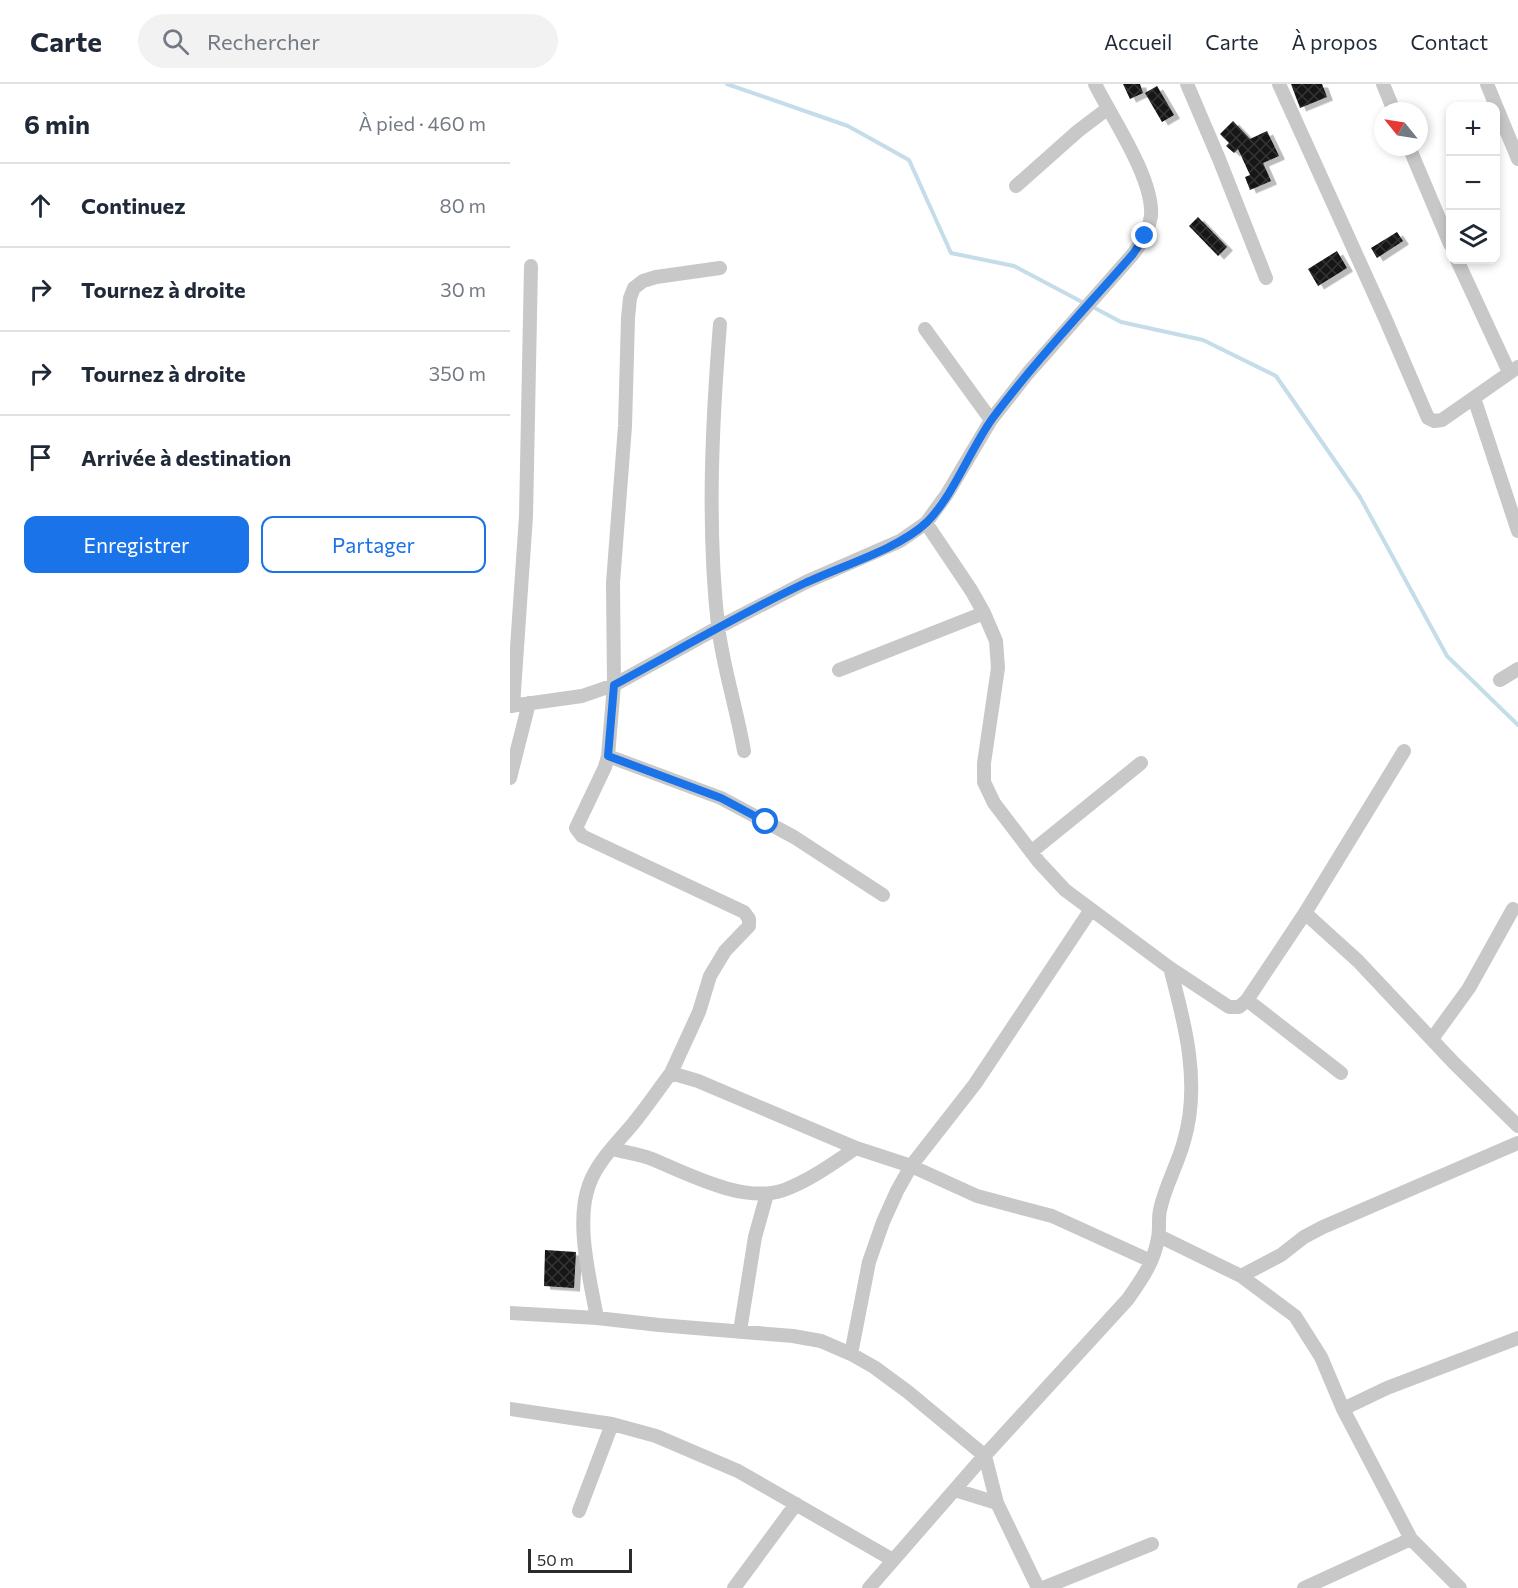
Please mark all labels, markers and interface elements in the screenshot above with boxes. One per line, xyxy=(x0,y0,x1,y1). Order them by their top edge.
search box xyxy=(138,14,558,68)
text: Carte xyxy=(30,24,102,58)
icon: search xyxy=(159,25,192,58)
text: Rechercher xyxy=(207,28,320,55)
text: Accueil xyxy=(1104,29,1172,54)
text: Carte xyxy=(1205,29,1259,54)
text: À propos xyxy=(1292,29,1377,54)
text: Contact xyxy=(1410,29,1488,54)
north arrow xyxy=(1374,102,1428,156)
map controls xyxy=(1446,102,1500,264)
button: + xyxy=(1446,102,1500,156)
text: 6 min xyxy=(24,108,90,139)
text: À pied · 460 m xyxy=(358,111,486,135)
button: − xyxy=(1446,156,1500,210)
icon: ahead xyxy=(24,189,57,222)
text: Continuez xyxy=(81,192,186,219)
text: 80 m xyxy=(440,193,486,217)
button: layers xyxy=(1446,210,1500,264)
route end xyxy=(1131,222,1157,248)
icon: right xyxy=(24,273,57,306)
text: Tournez à droite xyxy=(81,276,246,303)
text: 30 m xyxy=(440,277,486,301)
icon: right xyxy=(24,357,57,390)
text: Tournez à droite xyxy=(81,360,246,387)
text: 350 m xyxy=(429,361,486,385)
icon: arrive xyxy=(24,441,57,474)
text: Arrivée à destination xyxy=(81,444,291,471)
button: Enregistrer xyxy=(24,516,249,573)
button: Partager xyxy=(261,516,486,573)
route start xyxy=(752,808,778,834)
scale bar xyxy=(528,1546,632,1574)
text: 50 m xyxy=(537,1550,574,1569)

